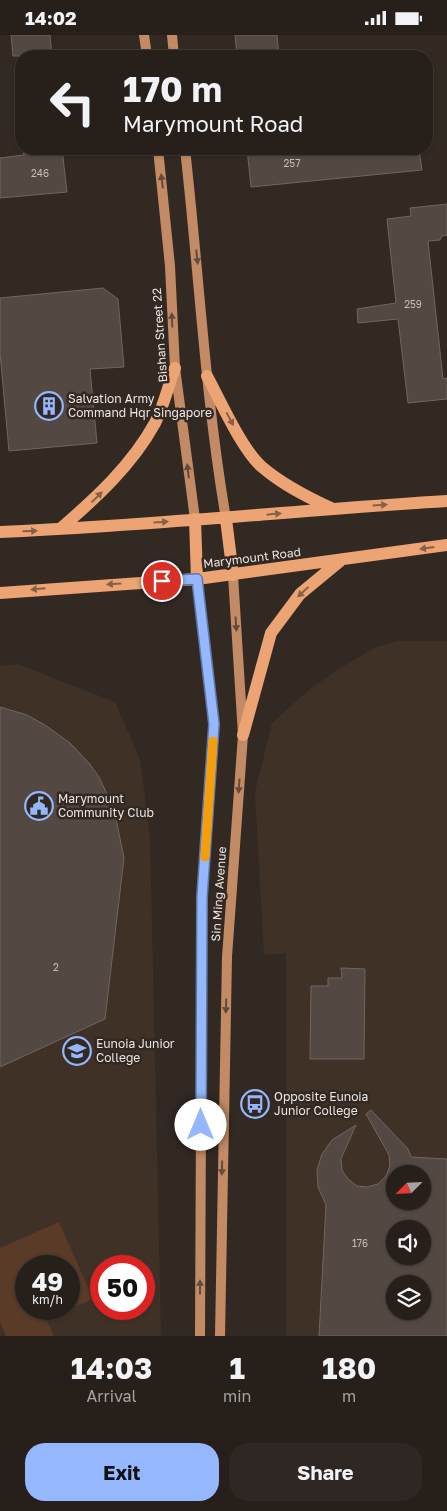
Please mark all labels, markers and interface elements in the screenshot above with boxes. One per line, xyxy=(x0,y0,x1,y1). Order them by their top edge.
text: 14:02 xyxy=(25,6,77,29)
text: 170 m xyxy=(123,68,222,110)
icon: left xyxy=(40,70,105,135)
text: Marymount Road xyxy=(123,110,303,137)
house number: 257 xyxy=(284,157,300,169)
house number: 246 xyxy=(31,167,49,179)
one-way arrow xyxy=(158,172,166,188)
one-way arrow xyxy=(194,249,202,265)
street label: Bishan Street 22 xyxy=(149,287,170,383)
house number: 259 xyxy=(404,298,422,310)
one-way arrow xyxy=(168,311,176,327)
building icon: Salvation Army Command Hqr Singapore xyxy=(34,391,64,421)
place label: Salvation Army Command Hqr Singapore xyxy=(68,391,212,420)
one-way arrow xyxy=(225,412,234,426)
one-way arrow xyxy=(184,463,192,479)
one-way arrow xyxy=(90,491,102,503)
one-way arrow xyxy=(372,501,388,509)
one-way arrow xyxy=(267,510,283,518)
one-way arrow xyxy=(154,517,170,525)
one-way arrow xyxy=(22,526,38,534)
street label: Marymount Road xyxy=(202,544,302,571)
one-way arrow xyxy=(418,544,434,552)
pin xyxy=(141,560,183,602)
icon: arrive xyxy=(148,567,176,595)
one-way arrow xyxy=(105,580,121,588)
one-way arrow xyxy=(30,585,46,593)
one-way arrow xyxy=(297,586,309,598)
one-way arrow xyxy=(232,616,240,632)
one-way arrow xyxy=(235,778,243,794)
public building icon: Marymount Community Club xyxy=(24,791,54,821)
place label: Marymount Community Club xyxy=(58,791,154,820)
street label: Sin Ming Avenue xyxy=(208,846,229,942)
house number: 2 xyxy=(53,961,59,973)
one-way arrow xyxy=(222,998,230,1014)
school or university icon: Eunoia Junior College xyxy=(62,1036,92,1066)
place label: Eunoia Junior College xyxy=(96,1036,175,1065)
bus stop icon: Opposite Eunoia Junior College xyxy=(240,1089,270,1119)
place label: Opposite Eunoia Junior College xyxy=(274,1089,368,1118)
position arrow xyxy=(174,1098,226,1150)
one-way arrow xyxy=(218,1161,226,1177)
north arrow xyxy=(386,1165,431,1210)
map controls xyxy=(386,1165,431,1320)
button: sound xyxy=(386,1220,431,1265)
house number: 176 xyxy=(352,1237,368,1249)
speed limit sign: 50 xyxy=(90,1255,155,1320)
text: 49 xyxy=(32,1266,63,1297)
button: layers xyxy=(386,1275,431,1320)
one-way arrow xyxy=(196,1279,204,1295)
text: km/h xyxy=(32,1292,63,1307)
text: 14:03 xyxy=(71,1350,152,1386)
text: 1 xyxy=(230,1350,245,1386)
text: 180 xyxy=(322,1350,376,1386)
text: Arrival xyxy=(86,1386,137,1406)
text: min xyxy=(223,1386,251,1406)
text: m xyxy=(342,1386,356,1406)
button: Exit xyxy=(25,1443,219,1501)
button: Share xyxy=(229,1443,422,1501)

